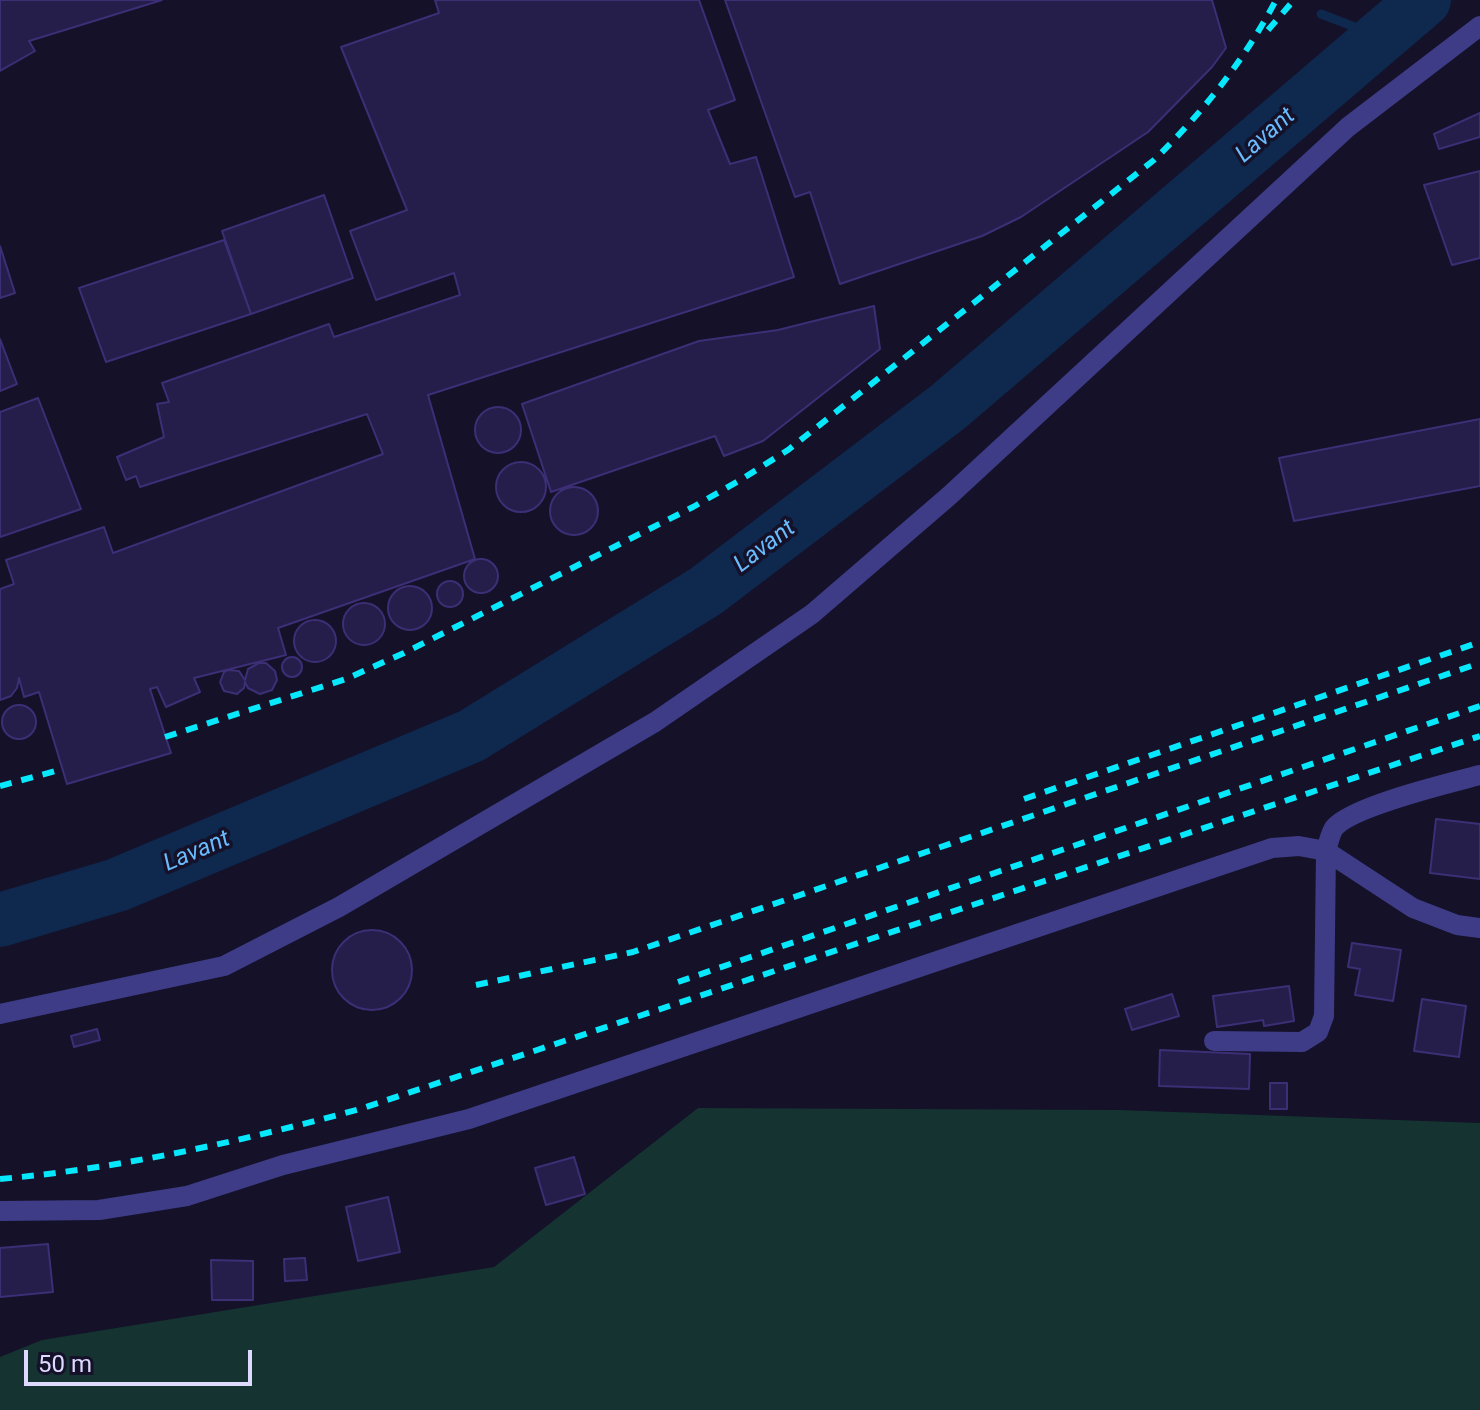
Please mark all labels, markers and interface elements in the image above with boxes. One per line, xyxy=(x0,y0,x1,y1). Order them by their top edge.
water label: Lavant xyxy=(1230,102,1302,170)
water label: Lavant xyxy=(729,515,801,579)
water label: Lavant xyxy=(159,825,235,879)
scale bar xyxy=(28,1334,256,1384)
text: 50 m xyxy=(38,1350,92,1378)

